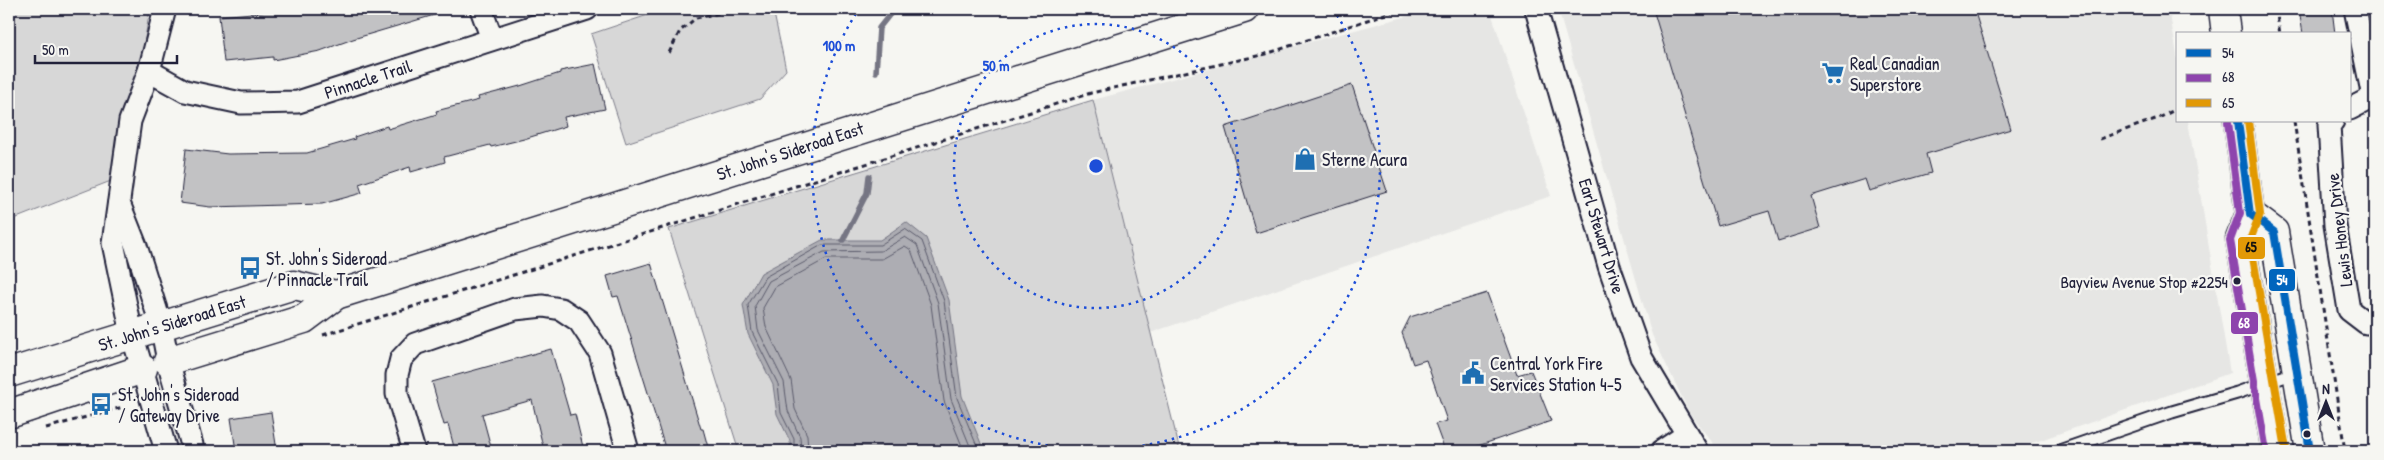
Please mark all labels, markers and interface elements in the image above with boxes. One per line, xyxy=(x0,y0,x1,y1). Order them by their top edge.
scale bar xyxy=(35,32,178,64)
legend xyxy=(2176,32,2352,122)
text: 100 m xyxy=(823,35,855,56)
text: 50 m xyxy=(42,39,69,60)
text: 54 xyxy=(2222,42,2234,63)
place label: Real Canadian Superstore xyxy=(1850,51,1940,97)
street label: Pinnacle Trail xyxy=(321,53,415,105)
text: 50 m xyxy=(983,55,1009,76)
supermarket icon: Real Canadian Superstore xyxy=(1820,60,1846,86)
text: 68 xyxy=(2222,66,2234,87)
text: 65 xyxy=(2222,92,2235,113)
street label: St. John's Sideroad East xyxy=(713,115,867,187)
shop icon: Sterne Acura xyxy=(1292,146,1318,172)
place label: Sterne Acura xyxy=(1322,147,1407,172)
centre of rings xyxy=(1087,157,1105,175)
street label: Lewis Honey Drive xyxy=(2320,172,2358,288)
street label: Earl Stewart Drive xyxy=(1573,175,1631,297)
line badge: 65 xyxy=(2237,236,2266,260)
text: 65 xyxy=(2245,237,2257,256)
place label: St. John's Sideroad / Pinnacle Trail xyxy=(266,246,387,292)
bus stop icon: St. John's Sideroad / Pinnacle Trail xyxy=(237,255,263,281)
line badge: 54 xyxy=(2268,268,2296,292)
place label: Bayview Avenue Stop #2254 xyxy=(2060,270,2228,293)
text: 54 xyxy=(2276,270,2288,289)
marker: Bayview Avenue Stop #2254 xyxy=(2232,276,2242,286)
street label: St. John's Sideroad East xyxy=(95,288,250,357)
line badge: 68 xyxy=(2230,311,2259,335)
text: 68 xyxy=(2238,313,2250,332)
place label: Central York Fire Services Station 4-5 xyxy=(1490,351,1622,397)
public building icon: Central York Fire Services Station 4-5 xyxy=(1460,360,1486,386)
north arrow xyxy=(2302,378,2352,428)
text: N xyxy=(2322,379,2330,398)
place label: St. John's Sideroad / Gateway Drive xyxy=(118,382,239,428)
bus stop icon: St. John's Sideroad / Gateway Drive xyxy=(88,391,114,417)
unlabelled marker xyxy=(2302,429,2312,439)

